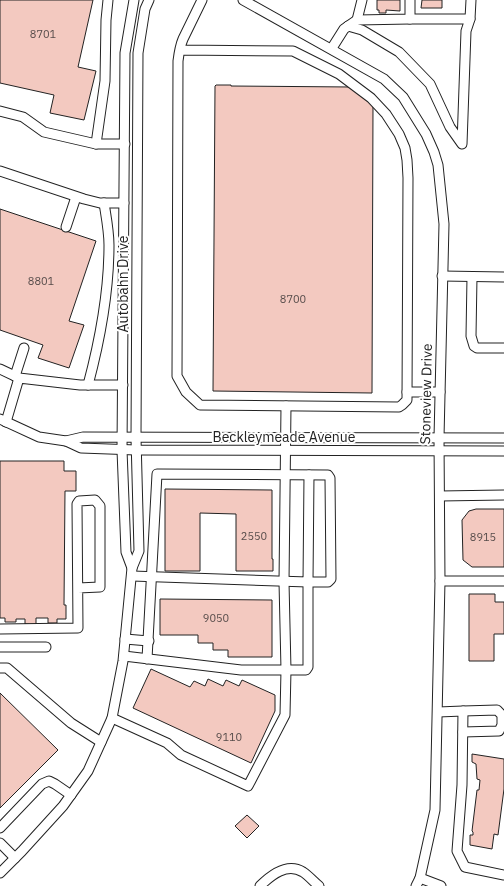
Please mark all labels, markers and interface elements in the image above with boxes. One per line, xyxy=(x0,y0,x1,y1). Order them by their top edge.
house number: 8701 xyxy=(30,27,57,41)
street label: Autobahn Drive xyxy=(114,235,132,332)
house number: 8801 xyxy=(28,274,55,288)
house number: 8700 xyxy=(280,292,306,306)
street label: Stoneview Drive xyxy=(416,343,436,445)
street label: Beckleymeade Avenue xyxy=(213,428,356,446)
house number: 2550 xyxy=(241,529,267,543)
house number: 8915 xyxy=(470,530,496,544)
house number: 9050 xyxy=(203,611,229,625)
house number: 9110 xyxy=(216,730,242,744)

